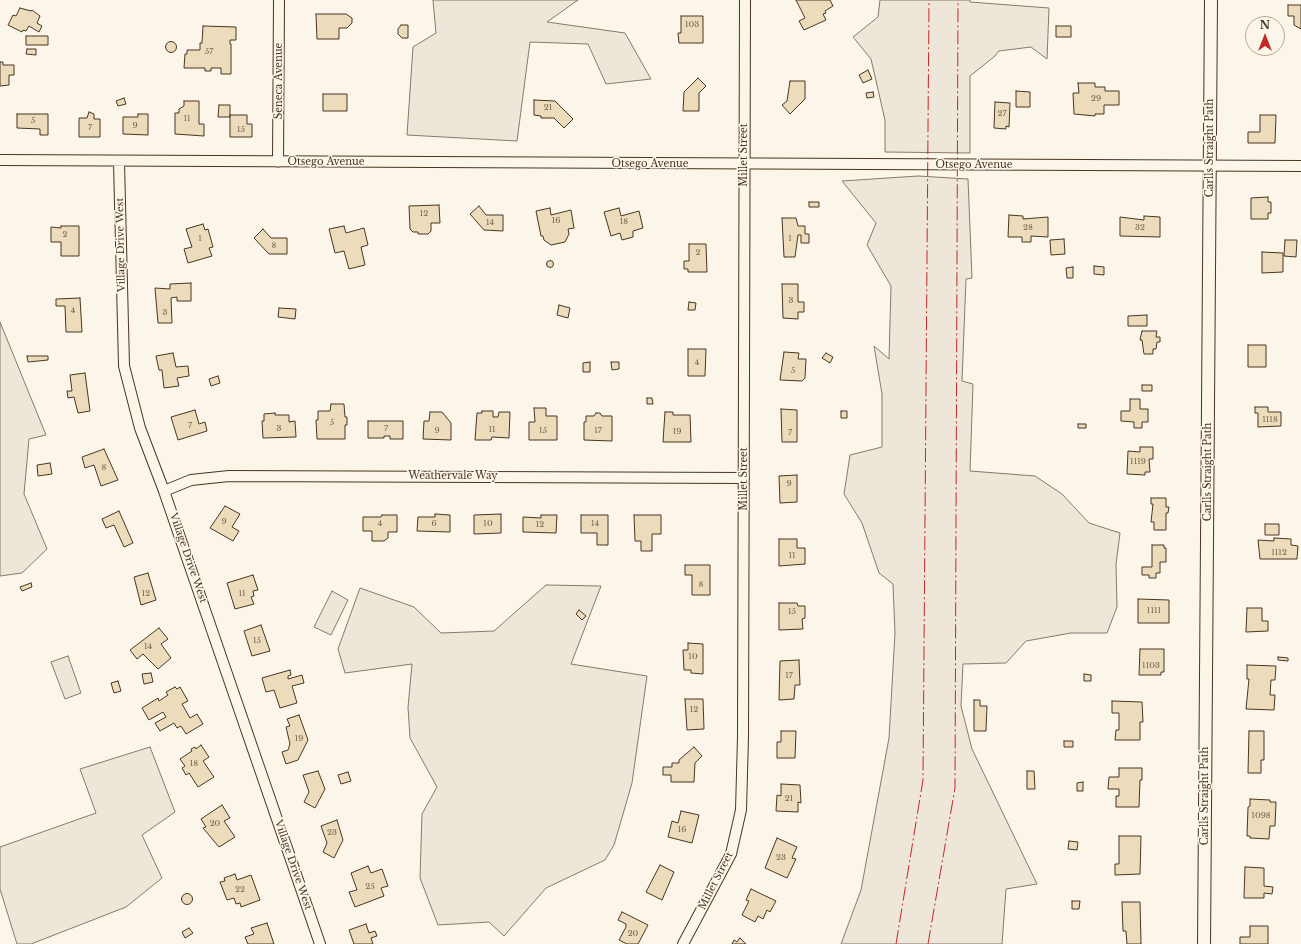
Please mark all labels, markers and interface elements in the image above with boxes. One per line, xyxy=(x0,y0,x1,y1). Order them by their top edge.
north arrow xyxy=(1245,16,1285,56)
text: N xyxy=(1260,18,1270,32)
house number: 103 xyxy=(685,20,699,30)
street label: Seneca Avenue xyxy=(273,43,285,119)
house number: 57 xyxy=(205,47,213,57)
house number: 29 xyxy=(1091,94,1101,104)
street label: Carlls Straight Path xyxy=(1204,99,1216,197)
house number: 21 xyxy=(544,103,552,113)
house number: 27 xyxy=(998,109,1006,119)
house number: 11 xyxy=(183,114,191,124)
house number: 5 xyxy=(31,116,35,126)
house number: 9 xyxy=(132,121,138,131)
house number: 7 xyxy=(88,123,92,133)
street label: Millet Street xyxy=(738,123,750,187)
house number: 15 xyxy=(237,125,245,135)
street label: Otsego Avenue xyxy=(288,156,364,168)
street label: Otsego Avenue xyxy=(612,158,688,170)
street label: Otsego Avenue xyxy=(936,159,1012,171)
street label: Village Drive West xyxy=(114,198,128,292)
house number: 12 xyxy=(420,209,428,219)
house number: 16 xyxy=(552,216,560,226)
house number: 18 xyxy=(620,217,628,227)
house number: 14 xyxy=(486,218,494,228)
house number: 28 xyxy=(1023,223,1033,233)
house number: 32 xyxy=(1135,223,1145,233)
house number: 2 xyxy=(63,230,67,240)
house number: 1 xyxy=(198,234,202,244)
house number: 1 xyxy=(788,234,792,244)
house number: 8 xyxy=(272,241,276,251)
house number: 2 xyxy=(696,248,700,258)
house number: 3 xyxy=(789,296,793,306)
house number: 4 xyxy=(71,306,75,316)
house number: 3 xyxy=(163,308,167,318)
house number: 4 xyxy=(695,358,699,368)
house number: 5 xyxy=(791,366,795,376)
house number: 1118 xyxy=(1262,415,1278,425)
house number: 5 xyxy=(330,418,334,428)
house number: 7 xyxy=(188,421,192,431)
street label: Carlls Straight Path xyxy=(1202,423,1214,521)
house number: 3 xyxy=(277,424,281,434)
house number: 7 xyxy=(384,424,388,434)
house number: 11 xyxy=(488,425,496,435)
house number: 9 xyxy=(434,426,440,436)
house number: 15 xyxy=(539,426,547,436)
house number: 17 xyxy=(594,426,602,436)
house number: 19 xyxy=(673,427,681,437)
house number: 7 xyxy=(788,428,792,438)
street label: Millet Street xyxy=(738,447,750,511)
house number: 1119 xyxy=(1130,457,1146,467)
house number: 8 xyxy=(102,463,106,473)
street label: Weathervale Way xyxy=(408,470,498,482)
house number: 9 xyxy=(786,479,792,489)
street label: Village Drive West xyxy=(167,511,209,605)
house number: 9 xyxy=(221,517,227,527)
house number: 4 xyxy=(378,519,382,529)
house number: 6 xyxy=(431,519,437,529)
house number: 10 xyxy=(483,519,493,529)
house number: 14 xyxy=(591,519,599,529)
house number: 12 xyxy=(536,520,544,530)
house number: 1112 xyxy=(1271,548,1287,558)
house number: 11 xyxy=(788,551,796,561)
house number: 8 xyxy=(699,580,703,590)
house number: 12 xyxy=(142,589,150,599)
house number: 11 xyxy=(238,589,246,599)
house number: 1111 xyxy=(1147,606,1161,616)
house number: 15 xyxy=(788,607,796,617)
house number: 15 xyxy=(253,636,261,646)
house number: 14 xyxy=(144,642,152,652)
house number: 10 xyxy=(688,652,698,662)
house number: 1103 xyxy=(1142,661,1160,671)
house number: 17 xyxy=(785,671,793,681)
house number: 12 xyxy=(690,705,698,715)
house number: 19 xyxy=(295,734,303,744)
street label: Carlls Straight Path xyxy=(1199,747,1211,845)
house number: 18 xyxy=(190,759,198,769)
house number: 21 xyxy=(785,794,793,804)
house number: 1098 xyxy=(1251,811,1271,821)
street label: Village Drive West xyxy=(272,818,314,912)
house number: 20 xyxy=(210,819,220,829)
house number: 16 xyxy=(678,825,686,835)
house number: 23 xyxy=(327,828,337,838)
street label: Millet Street xyxy=(696,850,736,912)
house number: 23 xyxy=(776,853,786,863)
house number: 25 xyxy=(365,882,375,892)
house number: 22 xyxy=(235,885,245,895)
house number: 20 xyxy=(628,929,638,939)

